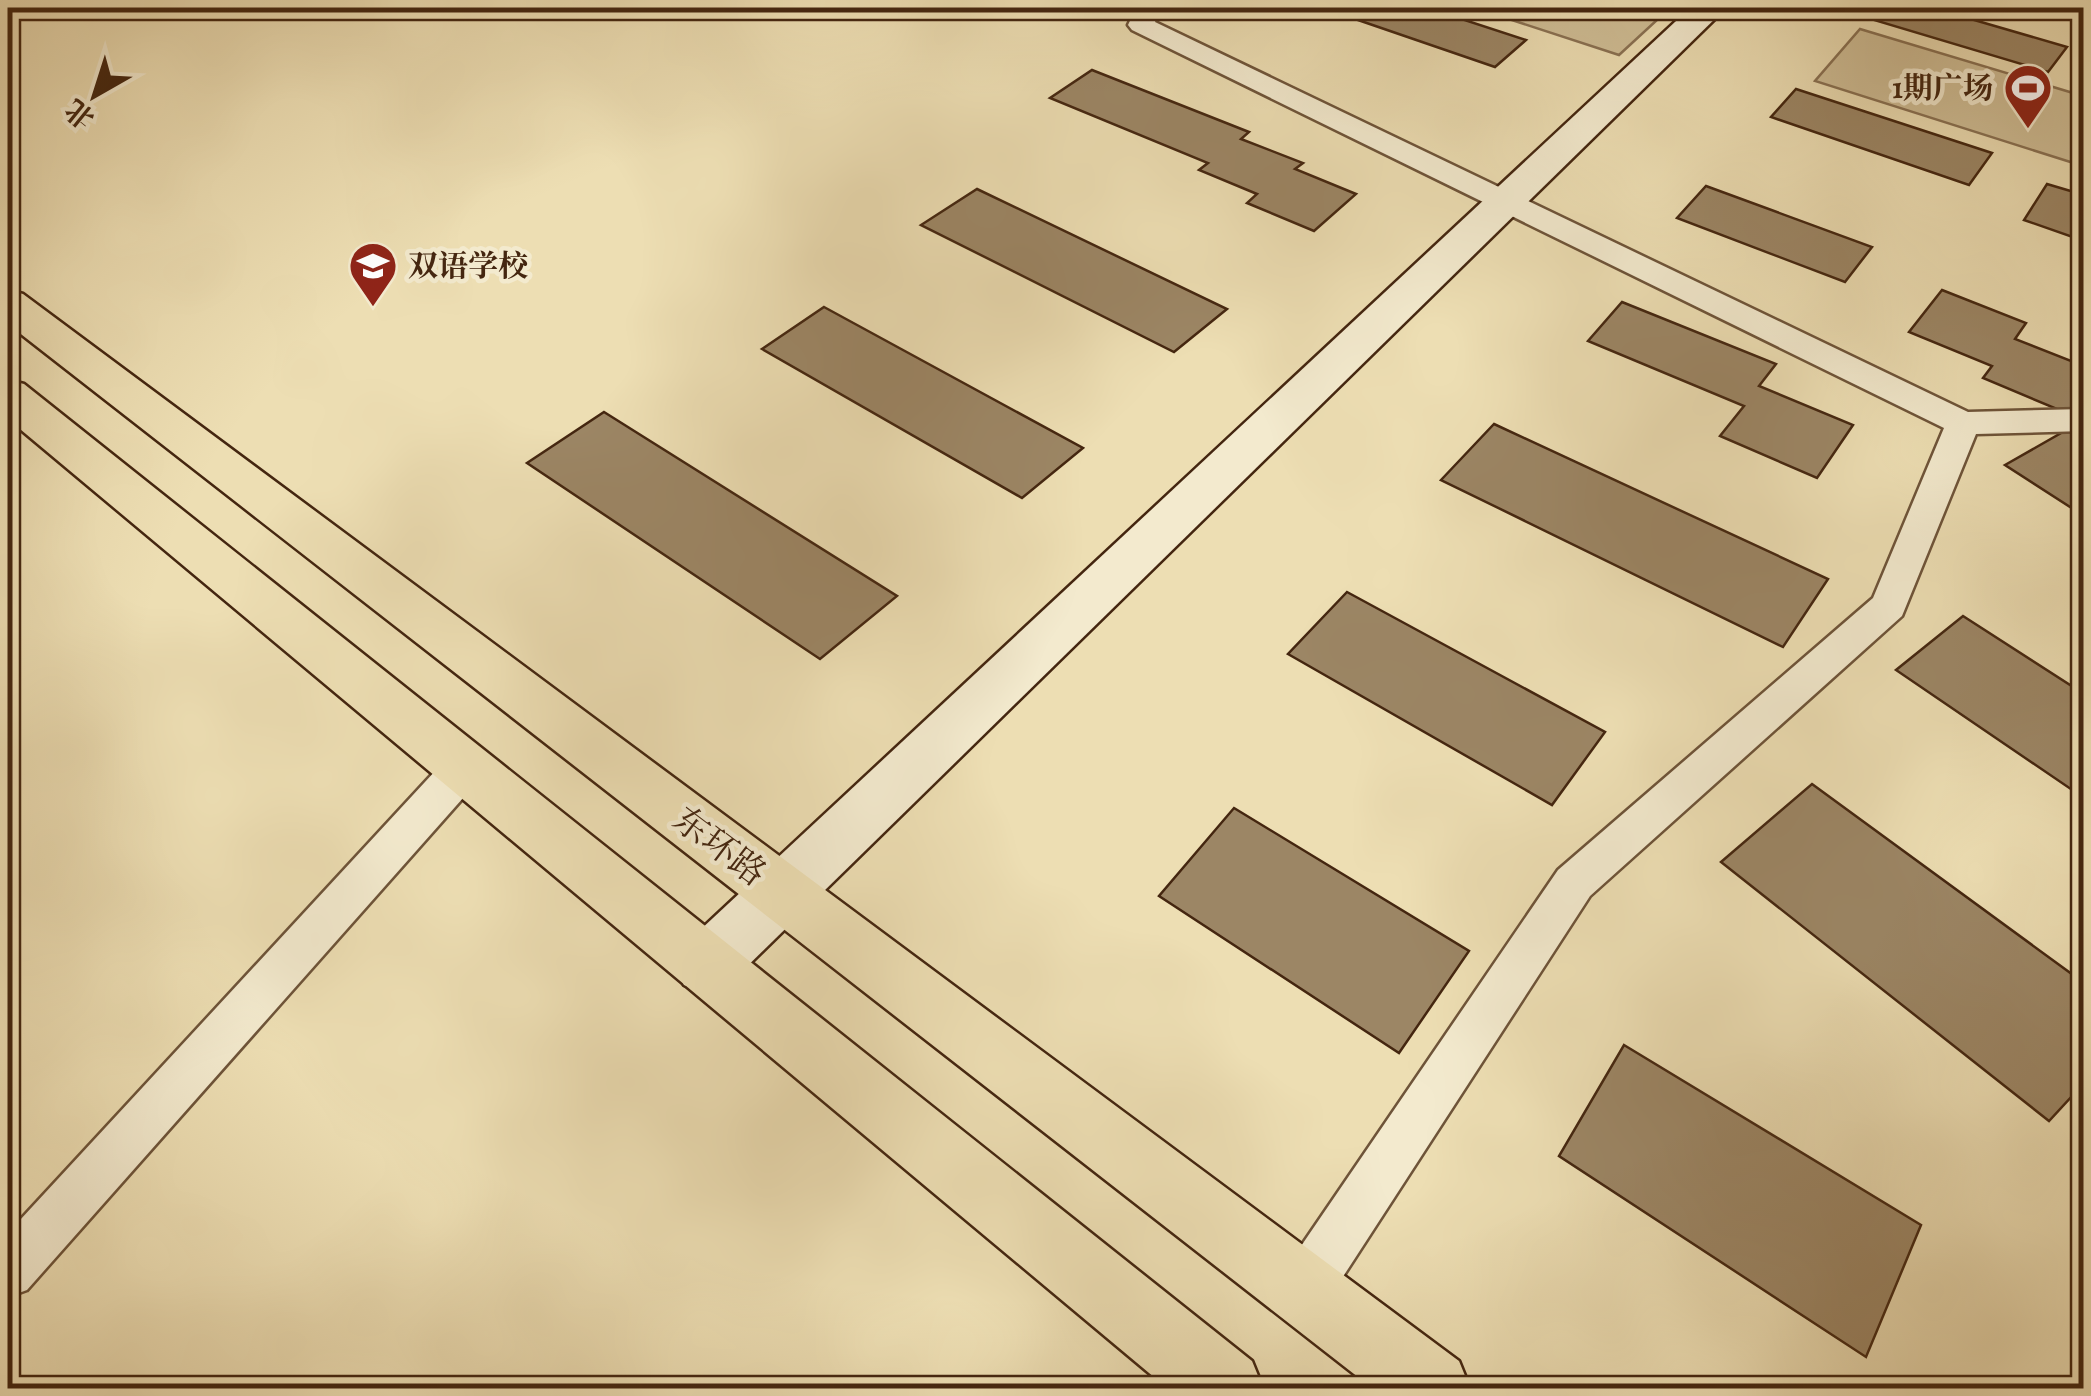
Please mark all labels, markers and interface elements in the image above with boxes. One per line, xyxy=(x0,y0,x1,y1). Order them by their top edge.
north arrow xyxy=(45,45,145,145)
sports icon: 1期广场 xyxy=(2002,62,2054,130)
place label: 1期广场 xyxy=(1892,68,1993,108)
text: 北 xyxy=(57,90,103,137)
school or university icon: 双语学校 xyxy=(347,240,399,308)
place label: 双语学校 xyxy=(408,246,528,286)
street label: 东环路 xyxy=(664,795,776,897)

